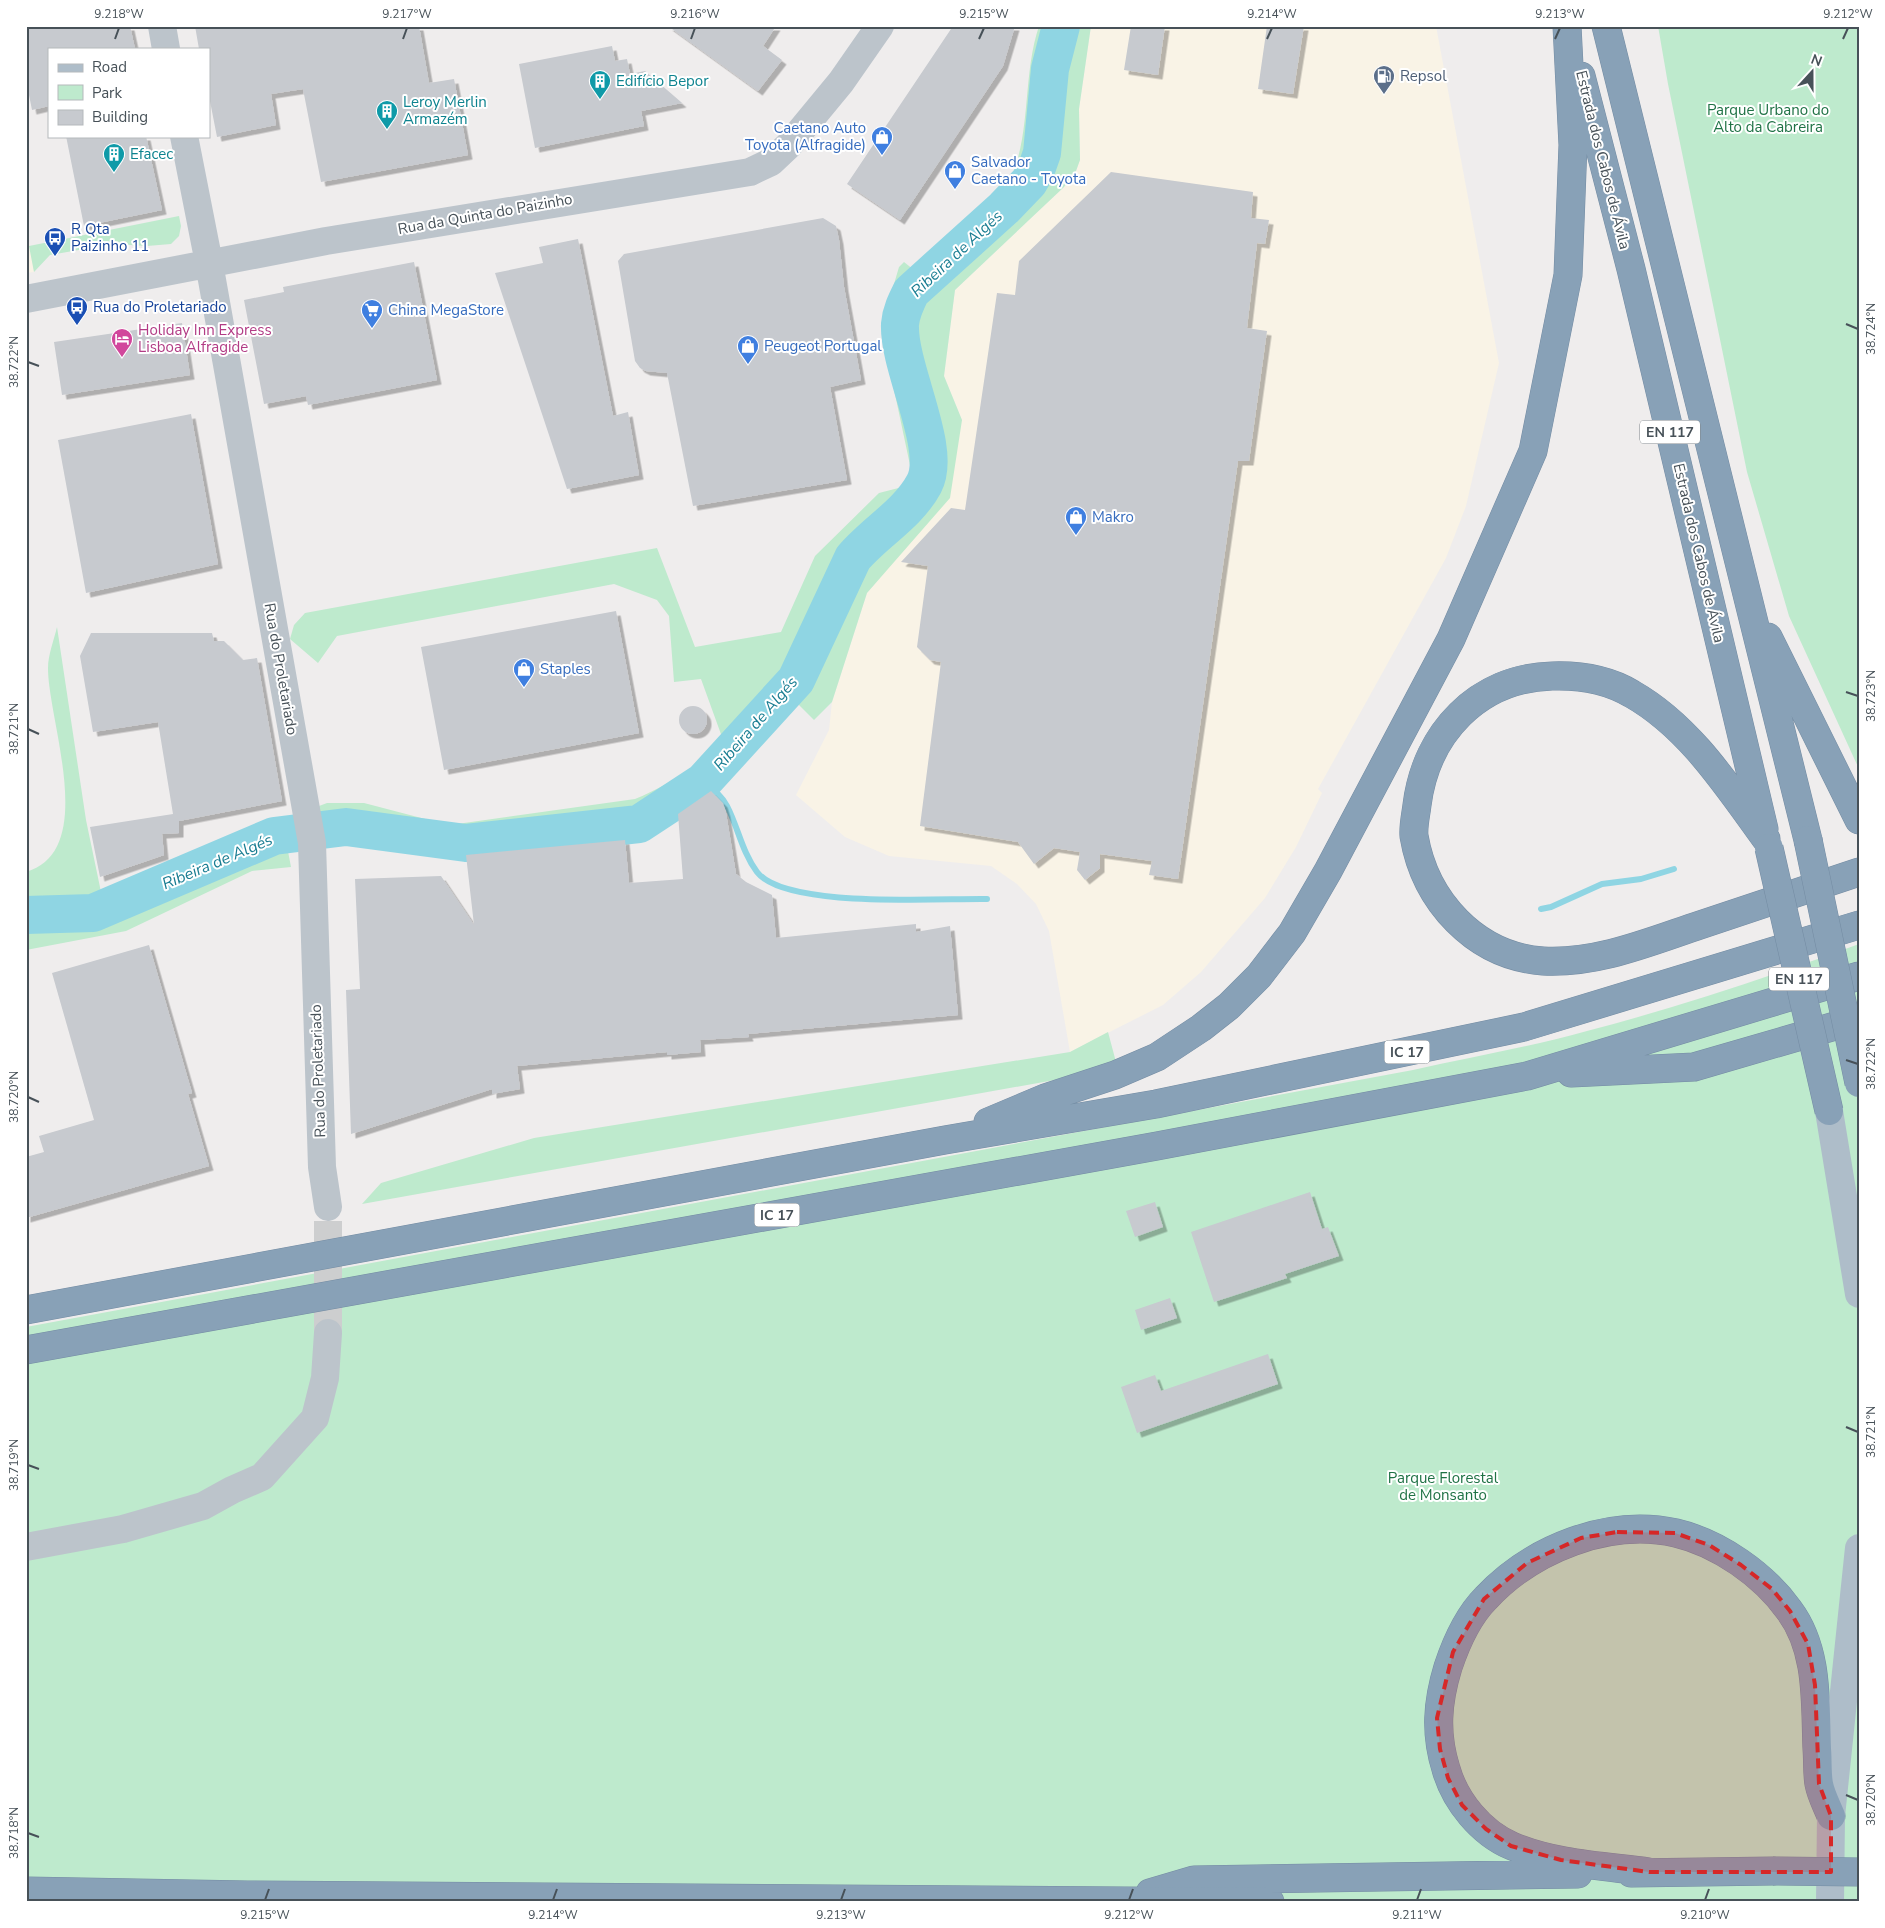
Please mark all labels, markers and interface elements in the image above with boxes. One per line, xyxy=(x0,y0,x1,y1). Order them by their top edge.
text: 9.218°W xyxy=(94,6,144,22)
text: 9.217°W xyxy=(382,6,432,22)
text: 9.216°W xyxy=(670,6,720,22)
text: 9.215°W xyxy=(959,6,1009,22)
text: 9.214°W xyxy=(1247,6,1297,22)
text: 9.213°W xyxy=(1535,6,1585,22)
text: 9.212°W xyxy=(1823,6,1873,22)
legend xyxy=(48,48,210,138)
north arrow xyxy=(1788,48,1838,98)
text: N xyxy=(1808,50,1825,71)
text: Road xyxy=(92,57,127,77)
fuel station icon: Repsol xyxy=(1372,64,1396,95)
place label: Repsol xyxy=(1400,66,1447,86)
street label: Estrada dos Cabos de Ávila xyxy=(1571,68,1635,252)
building icon: Edifício Bepor xyxy=(588,69,612,100)
place label: Edifício Bepor xyxy=(616,71,709,91)
text: Park xyxy=(92,83,122,103)
place label: Leroy Merlin Armazém xyxy=(403,92,487,129)
building icon: Leroy Merlin Armazém xyxy=(375,99,399,130)
park label: Parque Urbano do Alto da Cabreira xyxy=(1707,100,1829,137)
text: Building xyxy=(92,107,148,127)
place label: Caetano Auto Toyota (Alfragide) xyxy=(745,118,866,155)
shop icon: Caetano Auto Toyota (Alfragide) xyxy=(870,125,894,156)
building icon: Efacec xyxy=(102,142,126,173)
place label: Efacec xyxy=(130,144,173,164)
place label: Salvador Caetano - Toyota xyxy=(971,152,1086,189)
shop icon: Salvador Caetano - Toyota xyxy=(943,159,967,190)
street label: Rua da Quinta do Paizinho xyxy=(396,189,574,239)
water label: Ribeira de Algés xyxy=(906,205,1008,302)
place label: R Qta Paizinho 11 xyxy=(71,219,149,256)
bus stop icon: R Qta Paizinho 11 xyxy=(43,226,67,257)
bus stop icon: Rua do Proletariado xyxy=(65,295,89,326)
place label: Rua do Proletariado xyxy=(93,297,227,317)
supermarket icon: China MegaStore xyxy=(360,298,384,329)
place label: China MegaStore xyxy=(388,300,504,320)
text: 38.724°N xyxy=(1863,303,1879,355)
place label: Holiday Inn Express Lisboa Alfragide xyxy=(138,320,272,357)
hotel icon: Holiday Inn Express Lisboa Alfragide xyxy=(110,327,134,358)
shop icon: Peugeot Portugal xyxy=(736,334,760,365)
text: 38.722°N xyxy=(6,336,22,388)
place label: Peugeot Portugal xyxy=(764,336,882,356)
road number: EN 117 xyxy=(1640,421,1700,444)
street label: Estrada dos Cabos de Ávila xyxy=(1669,461,1729,645)
shop icon: Makro xyxy=(1064,505,1088,536)
place label: Makro xyxy=(1092,507,1134,527)
street label: Rua do Proletariado xyxy=(260,601,302,737)
shop icon: Staples xyxy=(512,657,536,688)
place label: Staples xyxy=(540,659,591,679)
text: 38.723°N xyxy=(1863,670,1879,722)
water label: Ribeira de Algés xyxy=(709,672,803,775)
text: 38.721°N xyxy=(6,703,22,755)
water label: Ribeira de Algés xyxy=(159,829,276,895)
road number: EN 117 xyxy=(1769,968,1829,991)
street label: Rua do Proletariado xyxy=(306,1004,330,1138)
text: 38.722°N xyxy=(1863,1038,1879,1090)
road number: IC 17 xyxy=(1384,1040,1430,1064)
text: 38.720°N xyxy=(6,1071,22,1123)
road number: IC 17 xyxy=(754,1204,800,1226)
text: 38.721°N xyxy=(1863,1406,1879,1458)
text: 38.719°N xyxy=(6,1439,22,1491)
park label: Parque Florestal de Monsanto xyxy=(1388,1468,1499,1505)
text: 38.720°N xyxy=(1863,1774,1879,1826)
text: 38.718°N xyxy=(6,1807,22,1859)
text: 9.215°W xyxy=(240,1907,290,1923)
text: 9.214°W xyxy=(528,1907,578,1923)
text: 9.213°W xyxy=(816,1907,866,1923)
text: 9.212°W xyxy=(1104,1907,1154,1923)
text: 9.211°W xyxy=(1392,1907,1442,1923)
text: 9.210°W xyxy=(1680,1907,1730,1923)

